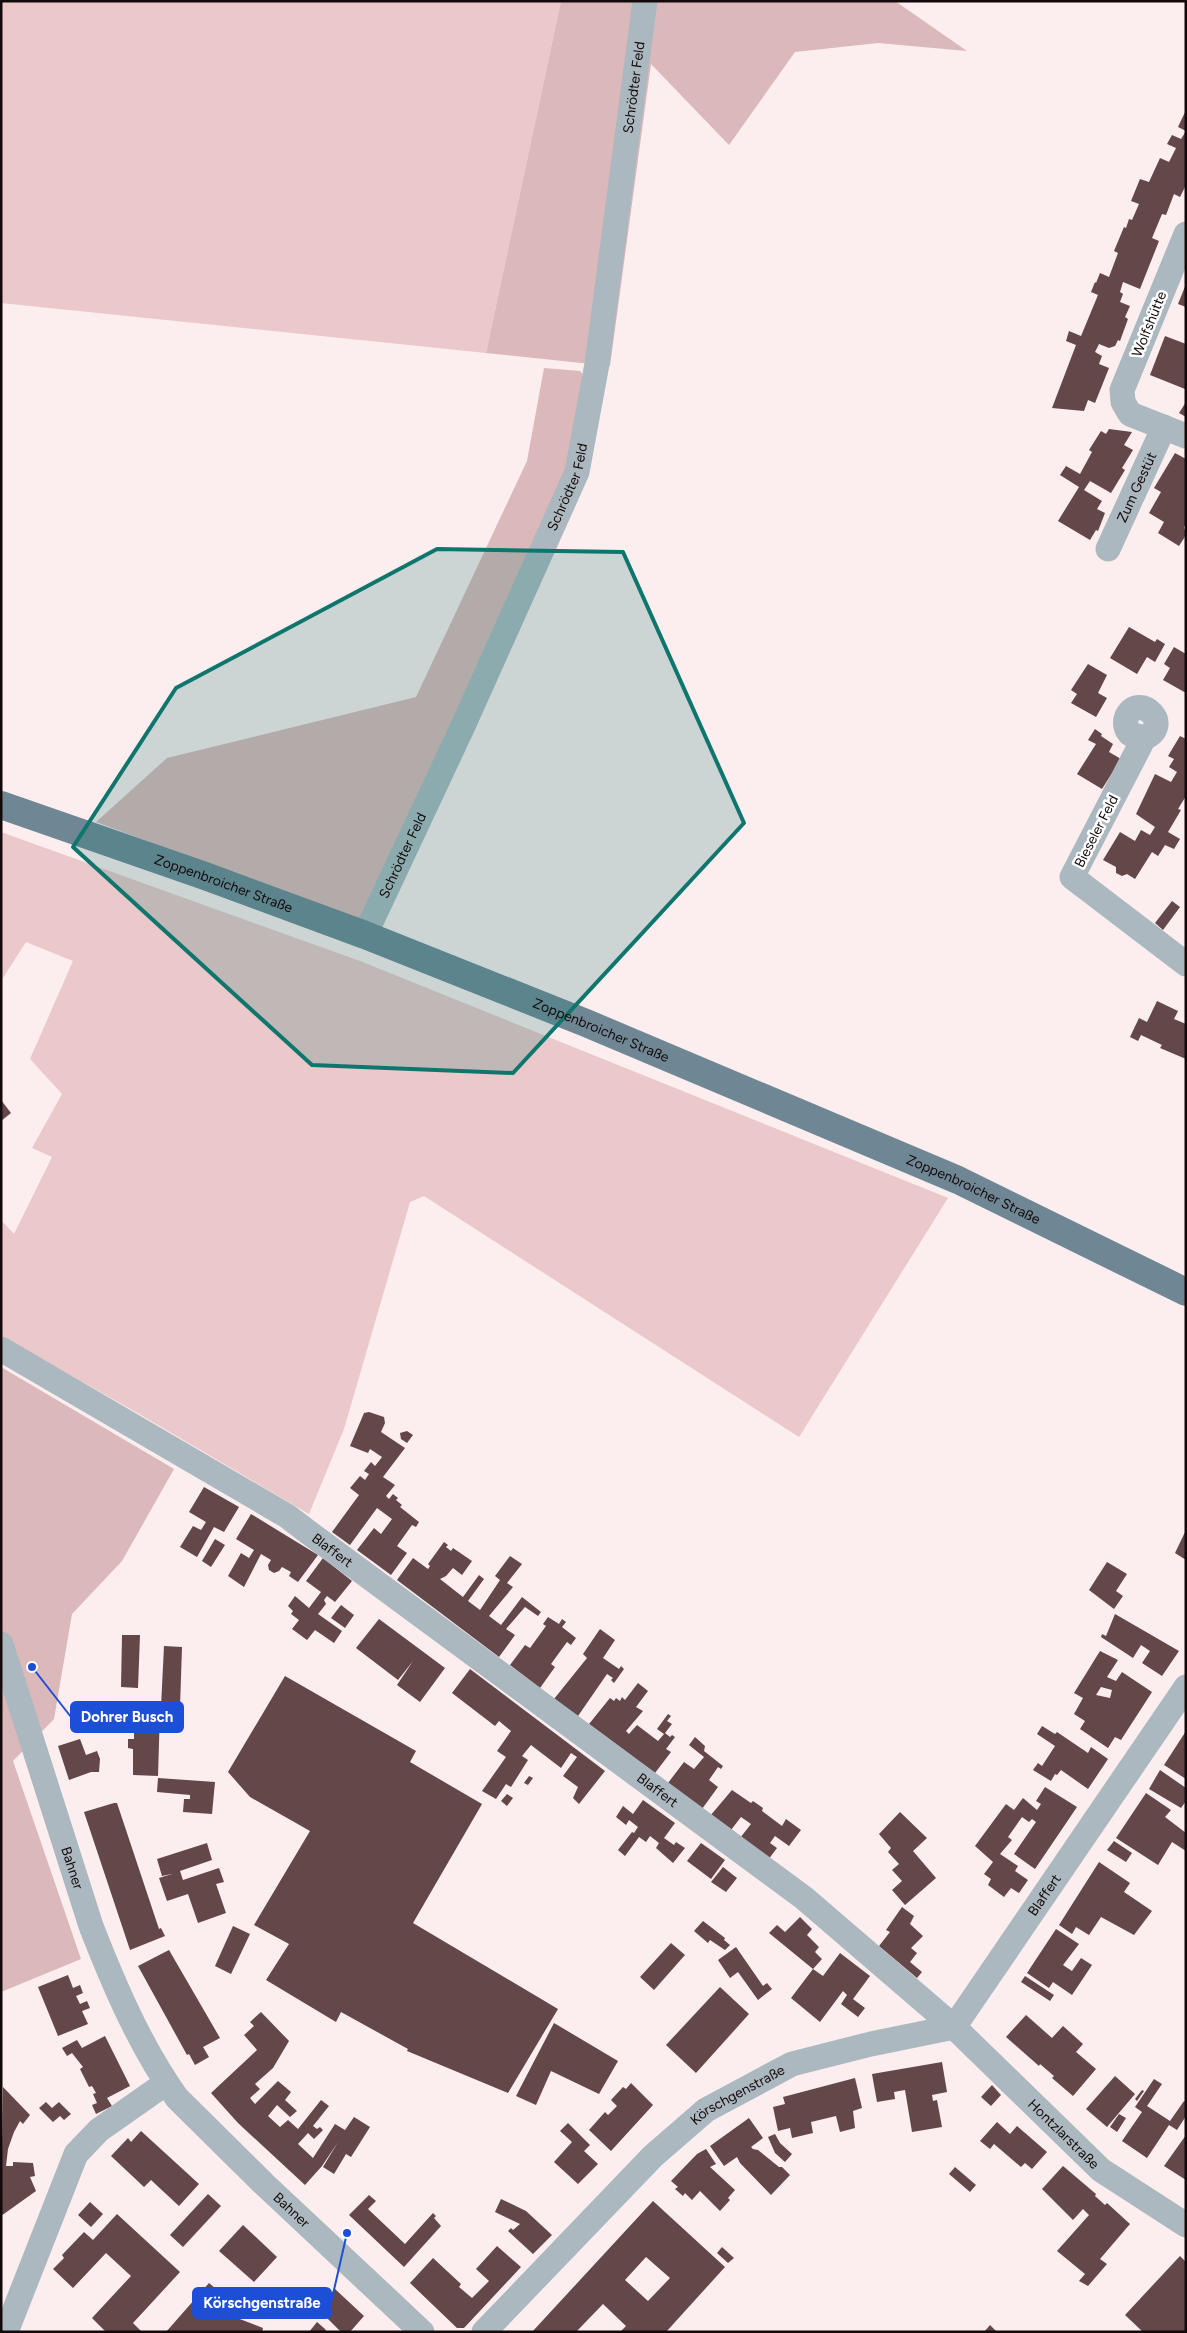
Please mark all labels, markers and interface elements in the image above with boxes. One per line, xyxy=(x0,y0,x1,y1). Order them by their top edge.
street label: Schrödter Feld xyxy=(620,40,649,135)
street label: Wolfshütte xyxy=(1129,288,1171,360)
street label: Schrödter Feld xyxy=(544,442,591,534)
street label: Zum Gestüt xyxy=(1113,450,1160,525)
street label: Bieseler Feld xyxy=(1071,792,1122,870)
street label: Schrödter Feld xyxy=(375,810,430,901)
street label: Zoppenbroicher Straße xyxy=(152,851,295,917)
street label: Zoppenbroicher Straße xyxy=(530,995,672,1066)
street label: Zoppenbroicher Straße xyxy=(904,1151,1043,1228)
street label: Blaffert xyxy=(308,1530,356,1571)
callout: Dohrer Busch xyxy=(71,1702,183,1732)
text: Dohrer Busch xyxy=(81,1708,173,1726)
street label: Blaffert xyxy=(633,1770,681,1811)
street label: Bahner xyxy=(57,1845,87,1892)
street label: Blaffert xyxy=(1024,1871,1065,1919)
street label: Körschgenstraße xyxy=(687,2061,788,2129)
street label: Hontzlarstraße xyxy=(1024,2096,1103,2173)
street label: Bahner xyxy=(270,2189,313,2232)
callout: Körschgenstraße xyxy=(193,2288,331,2318)
text: Körschgenstraße xyxy=(203,2294,321,2312)

